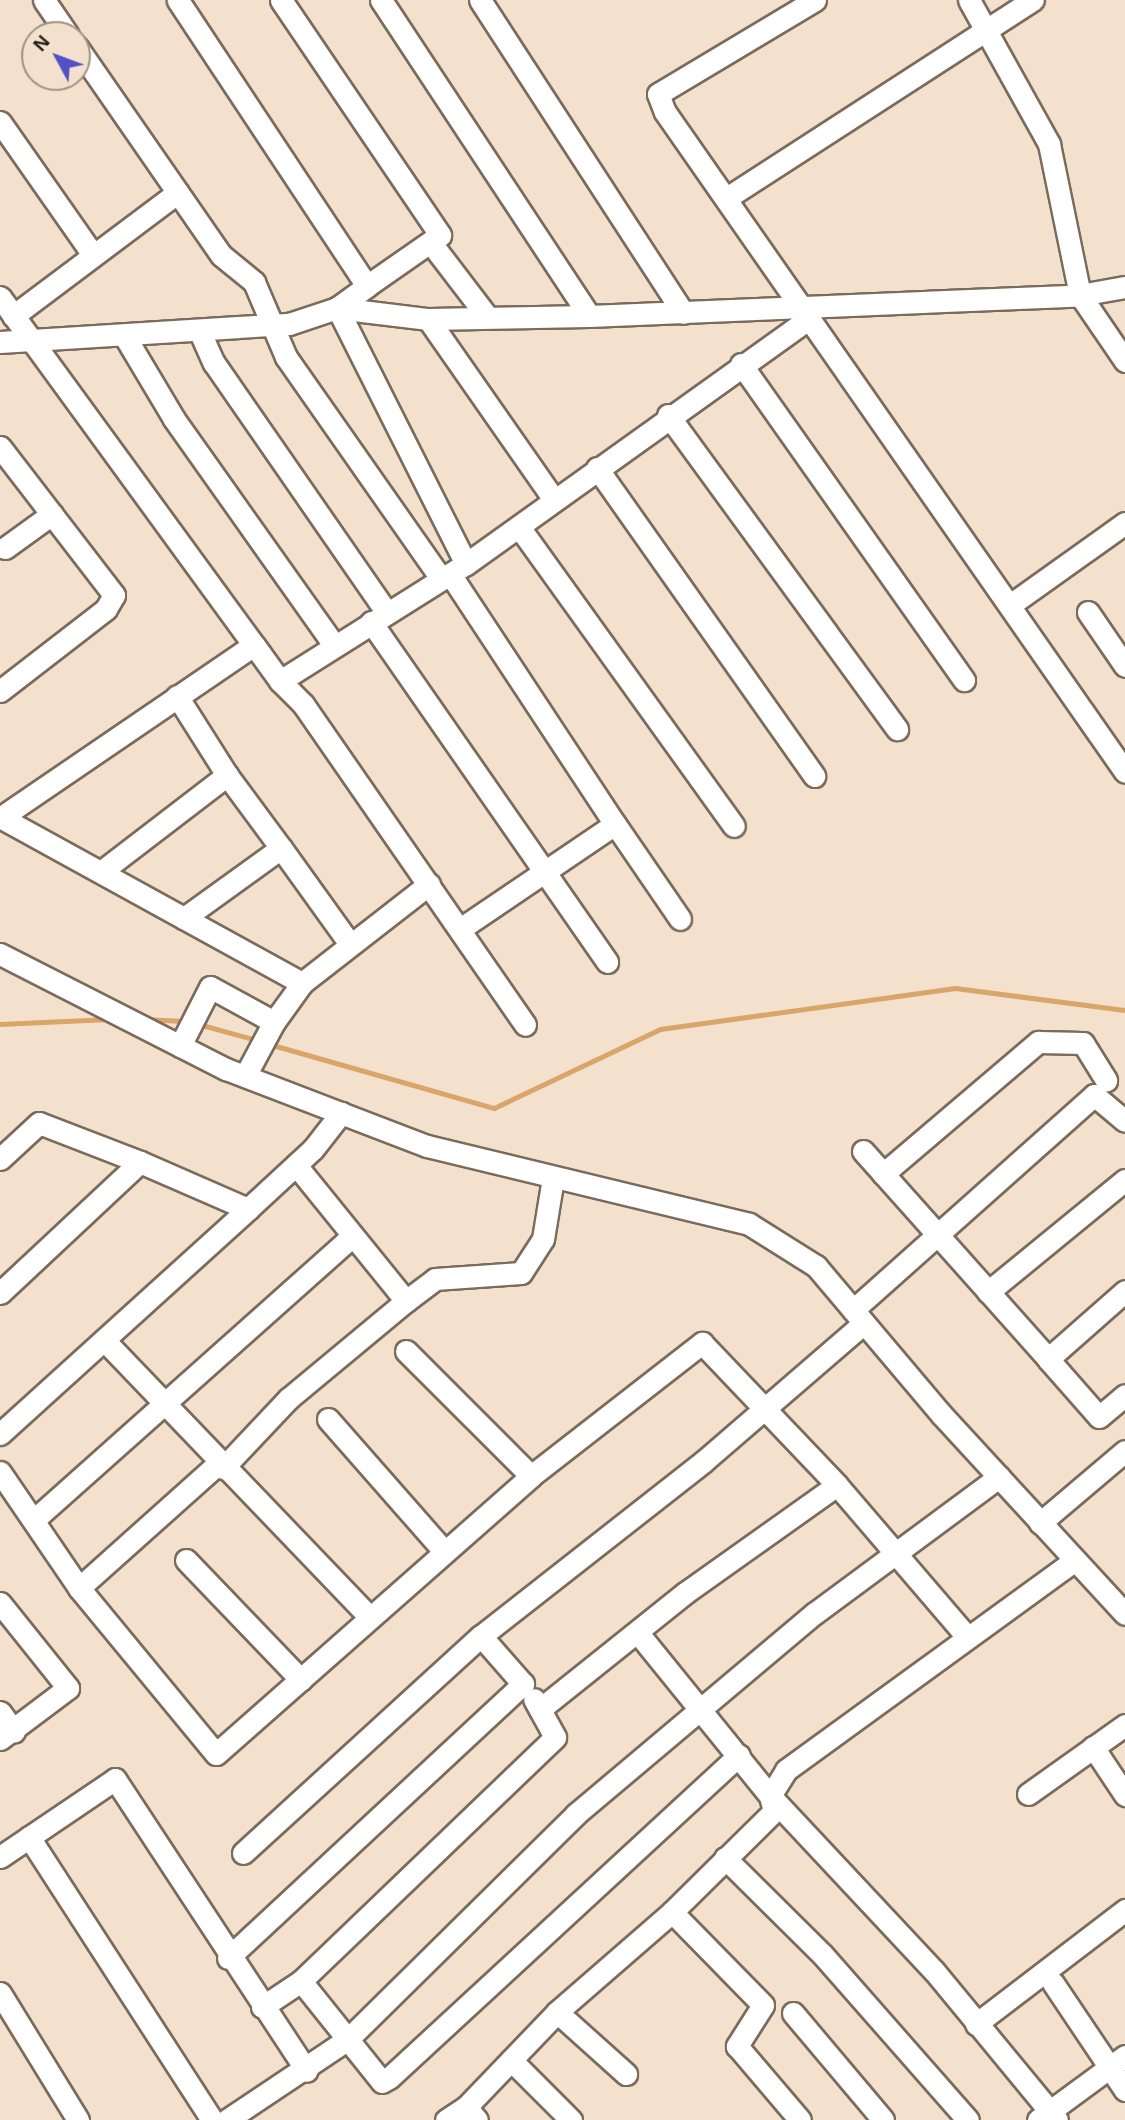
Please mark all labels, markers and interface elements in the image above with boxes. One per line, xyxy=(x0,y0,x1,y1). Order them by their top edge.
north arrow xyxy=(21,21,91,91)
text: N xyxy=(29,31,54,55)

